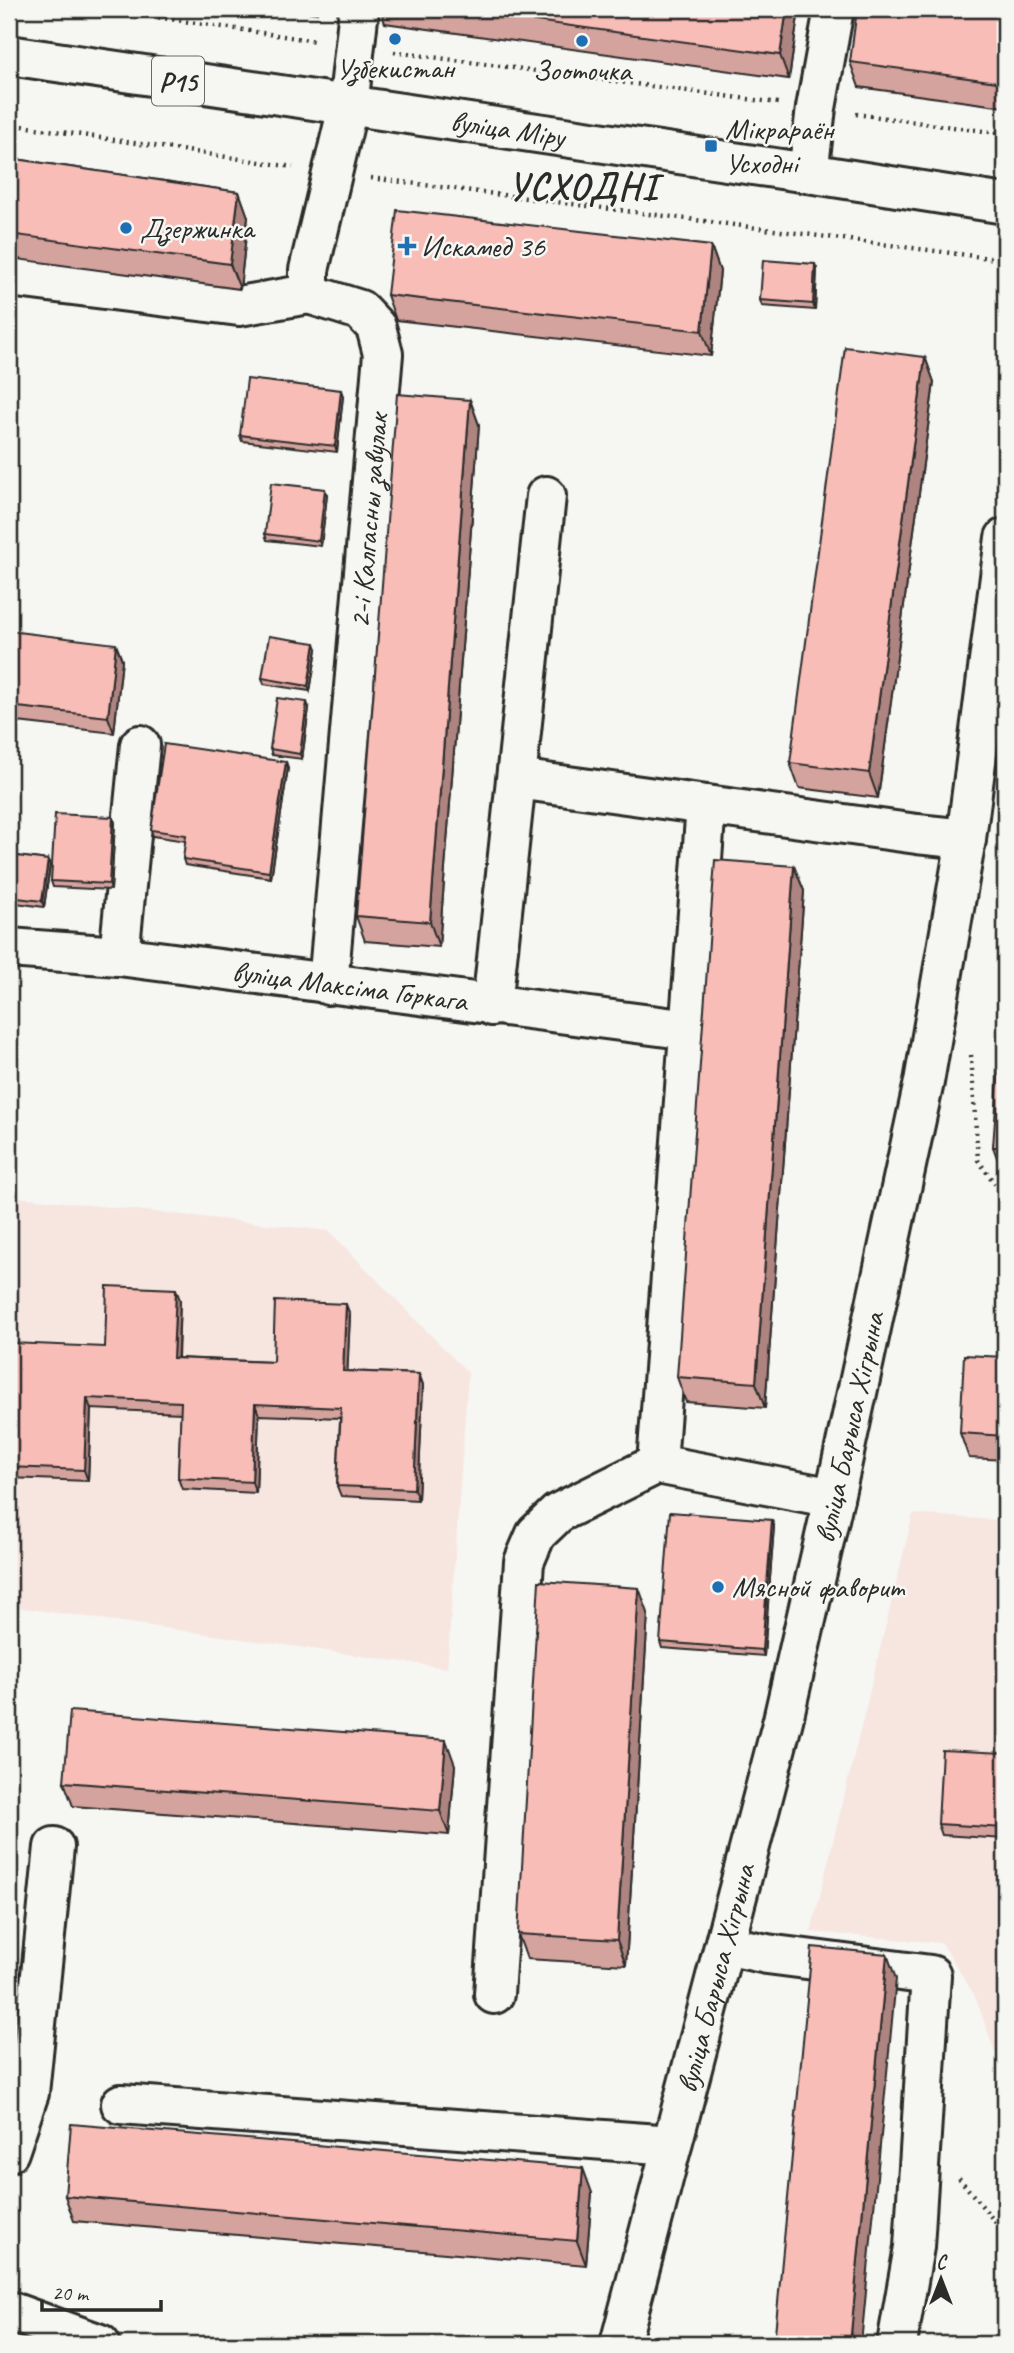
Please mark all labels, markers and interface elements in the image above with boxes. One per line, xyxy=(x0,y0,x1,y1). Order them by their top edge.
marker: Узбекистан xyxy=(387,31,403,47)
marker: Зооточка xyxy=(574,33,590,49)
place label: Узбекистан xyxy=(336,49,457,87)
place label: Зооточка xyxy=(533,51,633,89)
road number: Р15 xyxy=(152,56,204,106)
street label: вуліца Міру xyxy=(448,101,570,156)
place label: Мікрараён Усходні xyxy=(725,110,835,182)
marker: Мікрараён Усходні xyxy=(703,138,719,154)
district label: УСХОДНІ xyxy=(507,163,664,210)
place label: Дзержинка xyxy=(140,209,256,247)
marker: Дзержинка xyxy=(118,220,134,236)
place label: Искамед 36 xyxy=(421,227,546,265)
marker: Искамед 36 xyxy=(399,238,415,254)
street label: 2-і Калгасны завулак xyxy=(340,409,397,629)
street label: вуліца Максіма Горкага xyxy=(230,952,471,1020)
street label: вуліца Барыса Хігрына xyxy=(805,1307,893,1546)
place label: Мясной фаворит xyxy=(732,1568,906,1606)
marker: Мясной фаворит xyxy=(710,1579,726,1595)
street label: вуліца Барыса Хігрына xyxy=(667,1858,764,2097)
north arrow xyxy=(906,2244,976,2314)
text: С xyxy=(936,2251,948,2275)
scale bar xyxy=(42,2269,161,2313)
text: 20 m xyxy=(52,2280,90,2306)

